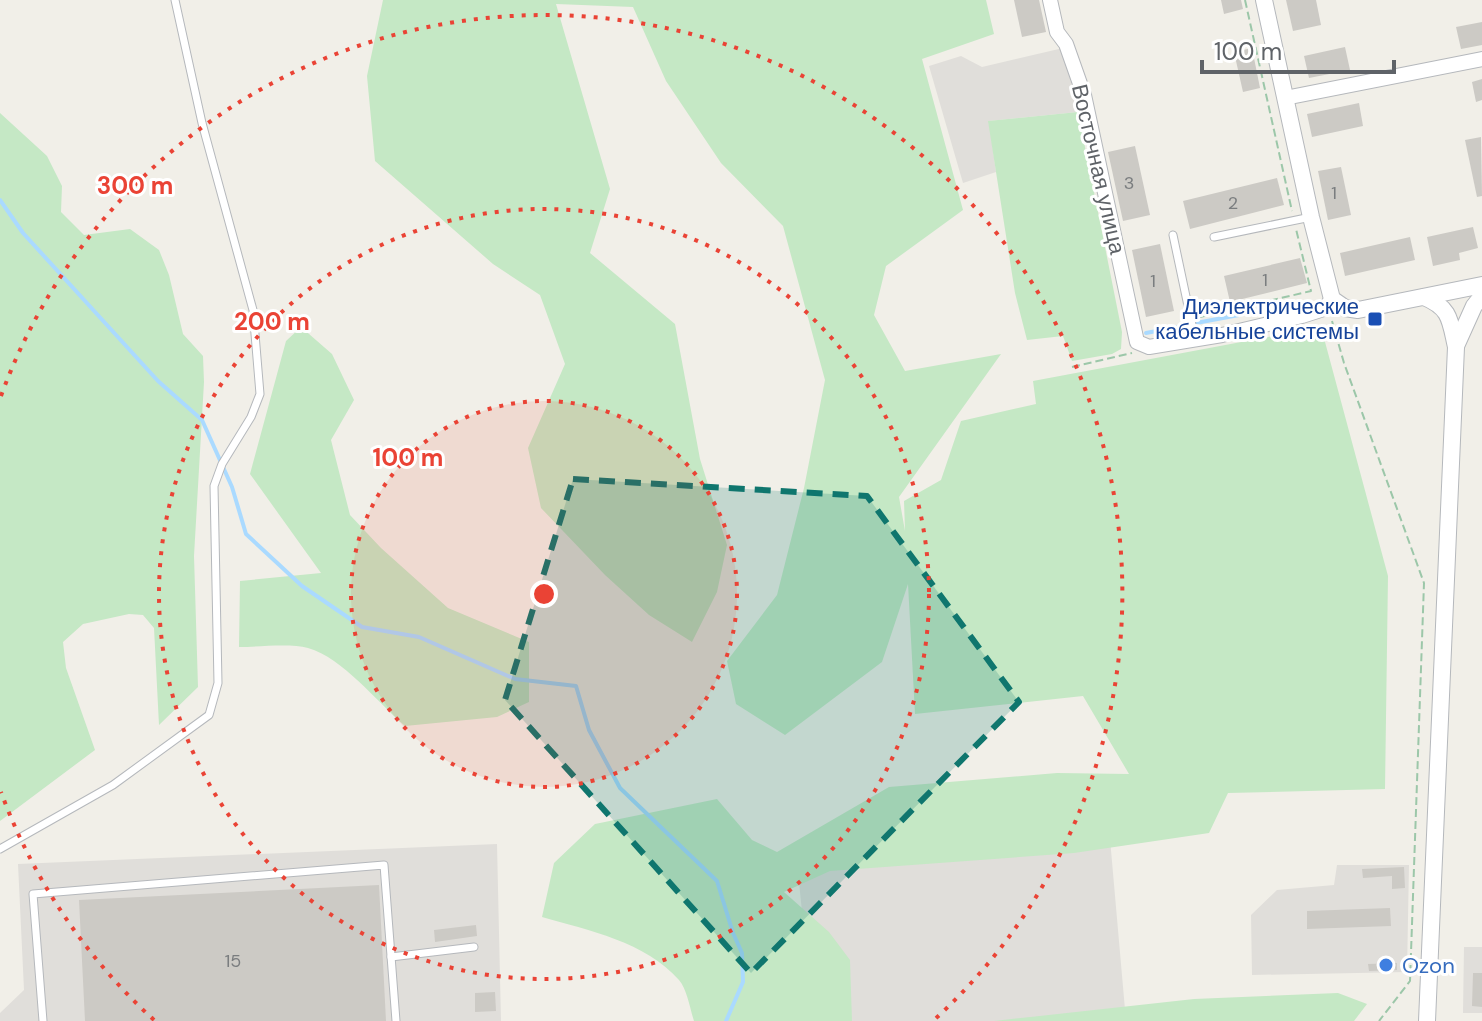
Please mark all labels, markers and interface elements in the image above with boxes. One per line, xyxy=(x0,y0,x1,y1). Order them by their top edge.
scale bar xyxy=(1202,24,1394,74)
text: 100 m xyxy=(1214,36,1282,67)
street label: Восточная улица xyxy=(1065,81,1132,258)
text: 300 m xyxy=(97,170,173,201)
house number: 3 xyxy=(1124,171,1134,195)
house number: 1 xyxy=(1331,181,1337,205)
house number: 2 xyxy=(1228,191,1238,215)
house number: 1 xyxy=(1262,268,1268,292)
house number: 1 xyxy=(1150,269,1156,293)
place label: Диэлектрические кабельные системы xyxy=(1155,292,1359,346)
text: 200 m xyxy=(234,306,310,337)
marker: Диэлектрические кабельные системы xyxy=(1366,310,1384,328)
text: 100 m xyxy=(373,442,443,473)
centre of rings xyxy=(530,580,558,608)
house number: 15 xyxy=(225,949,241,973)
place label: Ozon xyxy=(1402,951,1455,980)
marker: Ozon xyxy=(1377,956,1395,974)

